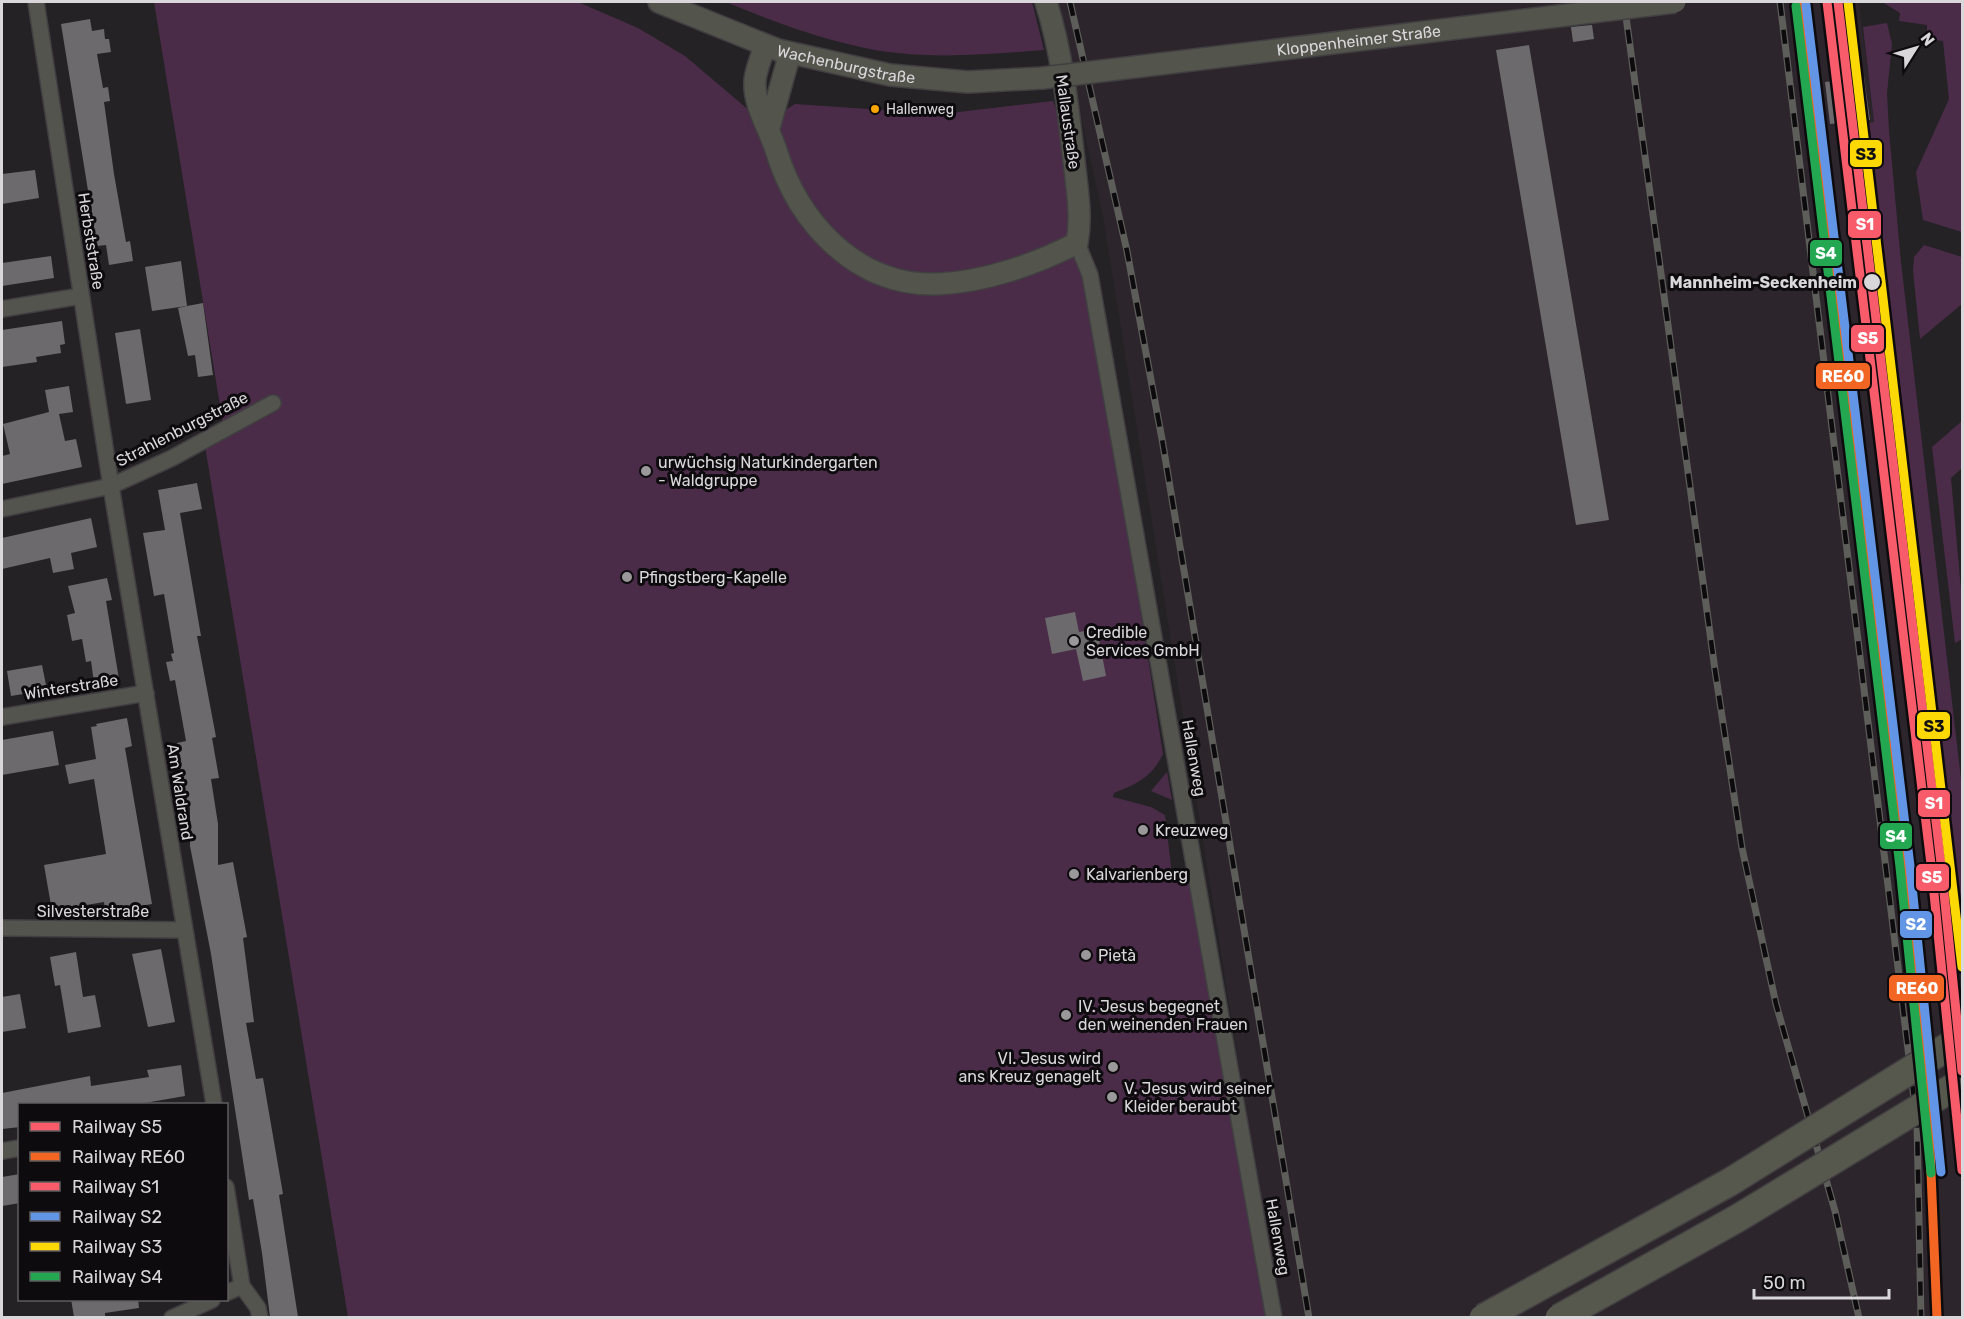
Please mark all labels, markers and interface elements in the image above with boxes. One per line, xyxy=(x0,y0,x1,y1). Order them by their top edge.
north arrow xyxy=(1886,18,1946,78)
street label: Kloppenheimer Straße xyxy=(1276,21,1442,59)
text: N xyxy=(1917,29,1939,50)
street label: Wachenburgstraße xyxy=(775,41,916,87)
street label: Mallaustraße xyxy=(1052,73,1084,171)
place label: Hallenweg xyxy=(886,101,954,118)
marker: Hallenweg xyxy=(869,103,881,115)
line badge: S3 xyxy=(1849,139,1883,168)
text: S3 xyxy=(1855,145,1877,164)
street label: Herbststraße xyxy=(74,191,108,291)
line badge: S1 xyxy=(1847,210,1882,239)
text: S1 xyxy=(1856,215,1874,234)
line badge: S4 xyxy=(1809,239,1843,267)
text: S4 xyxy=(1815,244,1837,263)
marker: Mannheim-Seckenheim xyxy=(1862,272,1882,292)
place label: Mannheim-Seckenheim xyxy=(1670,273,1857,292)
line badge: S5 xyxy=(1850,324,1885,353)
text: S5 xyxy=(1858,329,1878,348)
line badge: RE60 xyxy=(1815,362,1871,390)
text: RE60 xyxy=(1822,367,1864,386)
street label: Strahlenburgstraße xyxy=(113,387,251,470)
place label: urwüchsig Naturkindergarten - Waldgruppe xyxy=(658,453,878,490)
marker: urwüchsig Naturkindergarten - Waldgruppe xyxy=(639,464,653,478)
place label: Pfingstberg-Kapelle xyxy=(639,568,787,587)
marker: Pfingstberg-Kapelle xyxy=(620,570,634,584)
place label: Credible Services GmbH xyxy=(1086,623,1200,660)
marker: Credible Services GmbH xyxy=(1067,634,1081,648)
street label: Winterstraße xyxy=(23,670,120,704)
line badge: S3 xyxy=(1916,711,1951,740)
text: S3 xyxy=(1923,717,1945,736)
street label: Hallenweg xyxy=(1178,718,1210,798)
street label: Am Waldrand xyxy=(163,742,197,842)
line badge: S1 xyxy=(1917,789,1951,818)
text: S1 xyxy=(1925,794,1943,813)
place label: Kreuzweg xyxy=(1155,821,1228,840)
line badge: S4 xyxy=(1879,822,1913,850)
marker: Kreuzweg xyxy=(1136,823,1150,837)
text: S4 xyxy=(1885,827,1907,846)
line badge: S5 xyxy=(1915,863,1950,892)
place label: Kalvarienberg xyxy=(1086,865,1188,884)
marker: Kalvarienberg xyxy=(1067,867,1081,881)
text: S5 xyxy=(1922,868,1942,887)
street label: Silvesterstraße xyxy=(37,902,149,921)
line badge: S2 xyxy=(1899,910,1933,939)
text: S2 xyxy=(1905,915,1927,934)
place label: Pietà xyxy=(1098,946,1136,965)
marker: Pietà xyxy=(1079,948,1093,962)
line badge: RE60 xyxy=(1888,974,1945,1002)
text: RE60 xyxy=(1896,979,1938,998)
place label: IV. Jesus begegnet den weinenden Frauen xyxy=(1078,997,1248,1034)
marker: IV. Jesus begegnet den weinenden Frauen xyxy=(1059,1008,1073,1022)
place label: VI. Jesus wird ans Kreuz genagelt xyxy=(958,1049,1101,1086)
marker: VI. Jesus wird ans Kreuz genagelt xyxy=(1106,1060,1120,1074)
place label: V. Jesus wird seiner Kleider beraubt xyxy=(1124,1079,1272,1116)
marker: V. Jesus wird seiner Kleider beraubt xyxy=(1105,1090,1119,1104)
legend xyxy=(18,1103,228,1301)
text: Railway S5 xyxy=(72,1116,162,1138)
text: Railway RE60 xyxy=(72,1146,185,1168)
text: Railway S1 xyxy=(72,1176,159,1198)
street label: Hallenweg xyxy=(1262,1197,1294,1277)
text: Railway S2 xyxy=(72,1206,162,1228)
text: Railway S3 xyxy=(72,1236,162,1258)
scale bar xyxy=(1754,1262,1889,1300)
text: Railway S4 xyxy=(72,1266,163,1288)
text: 50 m xyxy=(1763,1272,1806,1294)

